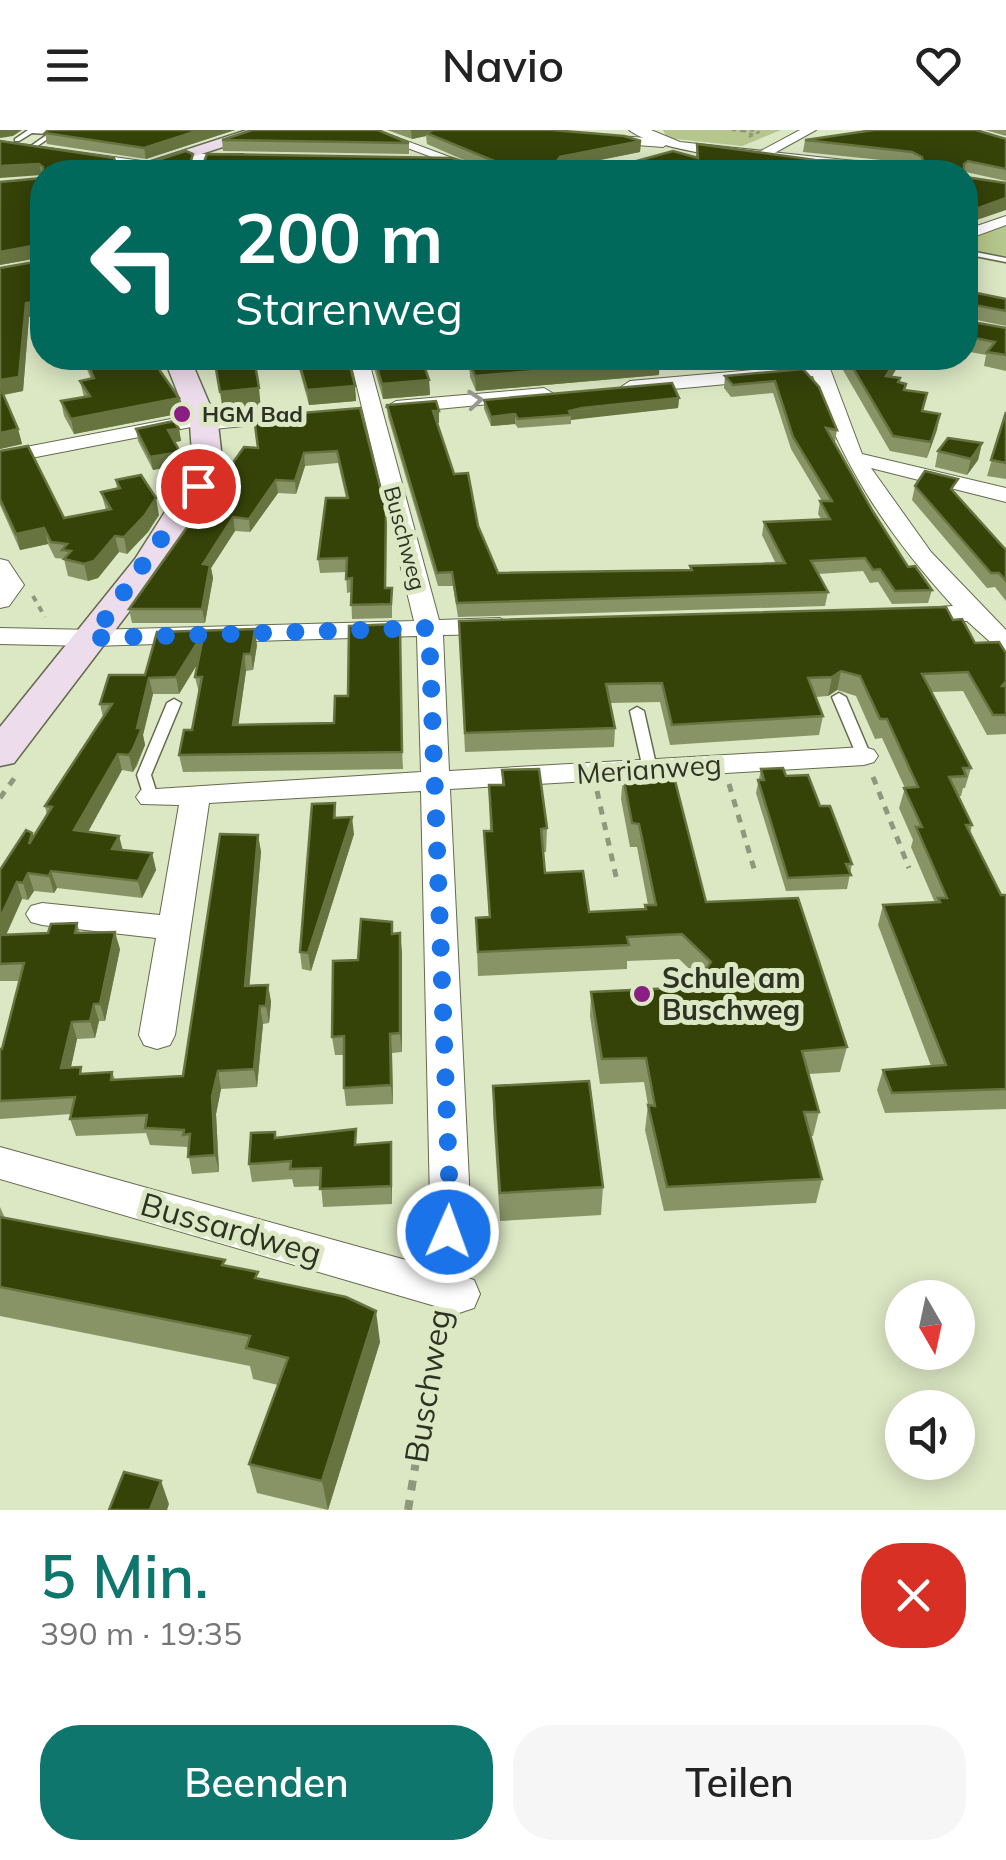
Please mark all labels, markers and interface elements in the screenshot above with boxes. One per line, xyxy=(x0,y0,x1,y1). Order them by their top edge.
text: Navio xyxy=(442,37,564,93)
icon: menu xyxy=(40,38,95,93)
icon: heart xyxy=(911,38,966,93)
text: 200 m xyxy=(235,193,443,281)
icon: left xyxy=(70,200,200,330)
text: Starenweg xyxy=(235,280,463,336)
one-way arrow xyxy=(468,390,484,412)
place label: HGM Bad xyxy=(202,400,303,428)
marker: HGM Bad xyxy=(171,403,193,425)
pin xyxy=(156,444,241,529)
icon: arrive xyxy=(171,459,226,514)
street label: Buschweg xyxy=(378,483,432,593)
street label: Merianweg xyxy=(575,746,723,791)
place label: Schule am Buschweg xyxy=(662,960,801,1027)
marker: Schule am Buschweg xyxy=(631,983,653,1005)
position arrow xyxy=(396,1180,500,1284)
street label: Bussardweg xyxy=(136,1183,326,1273)
north arrow xyxy=(885,1280,975,1370)
map controls xyxy=(885,1280,975,1480)
street label: Buschweg xyxy=(395,1306,459,1465)
button: sound xyxy=(885,1390,975,1480)
text: 5 Min. xyxy=(40,1538,209,1613)
button: close xyxy=(861,1543,966,1648)
text: 390 m · 19:35 xyxy=(40,1613,242,1653)
button: Beenden xyxy=(40,1725,493,1840)
button: Teilen xyxy=(513,1725,966,1840)

